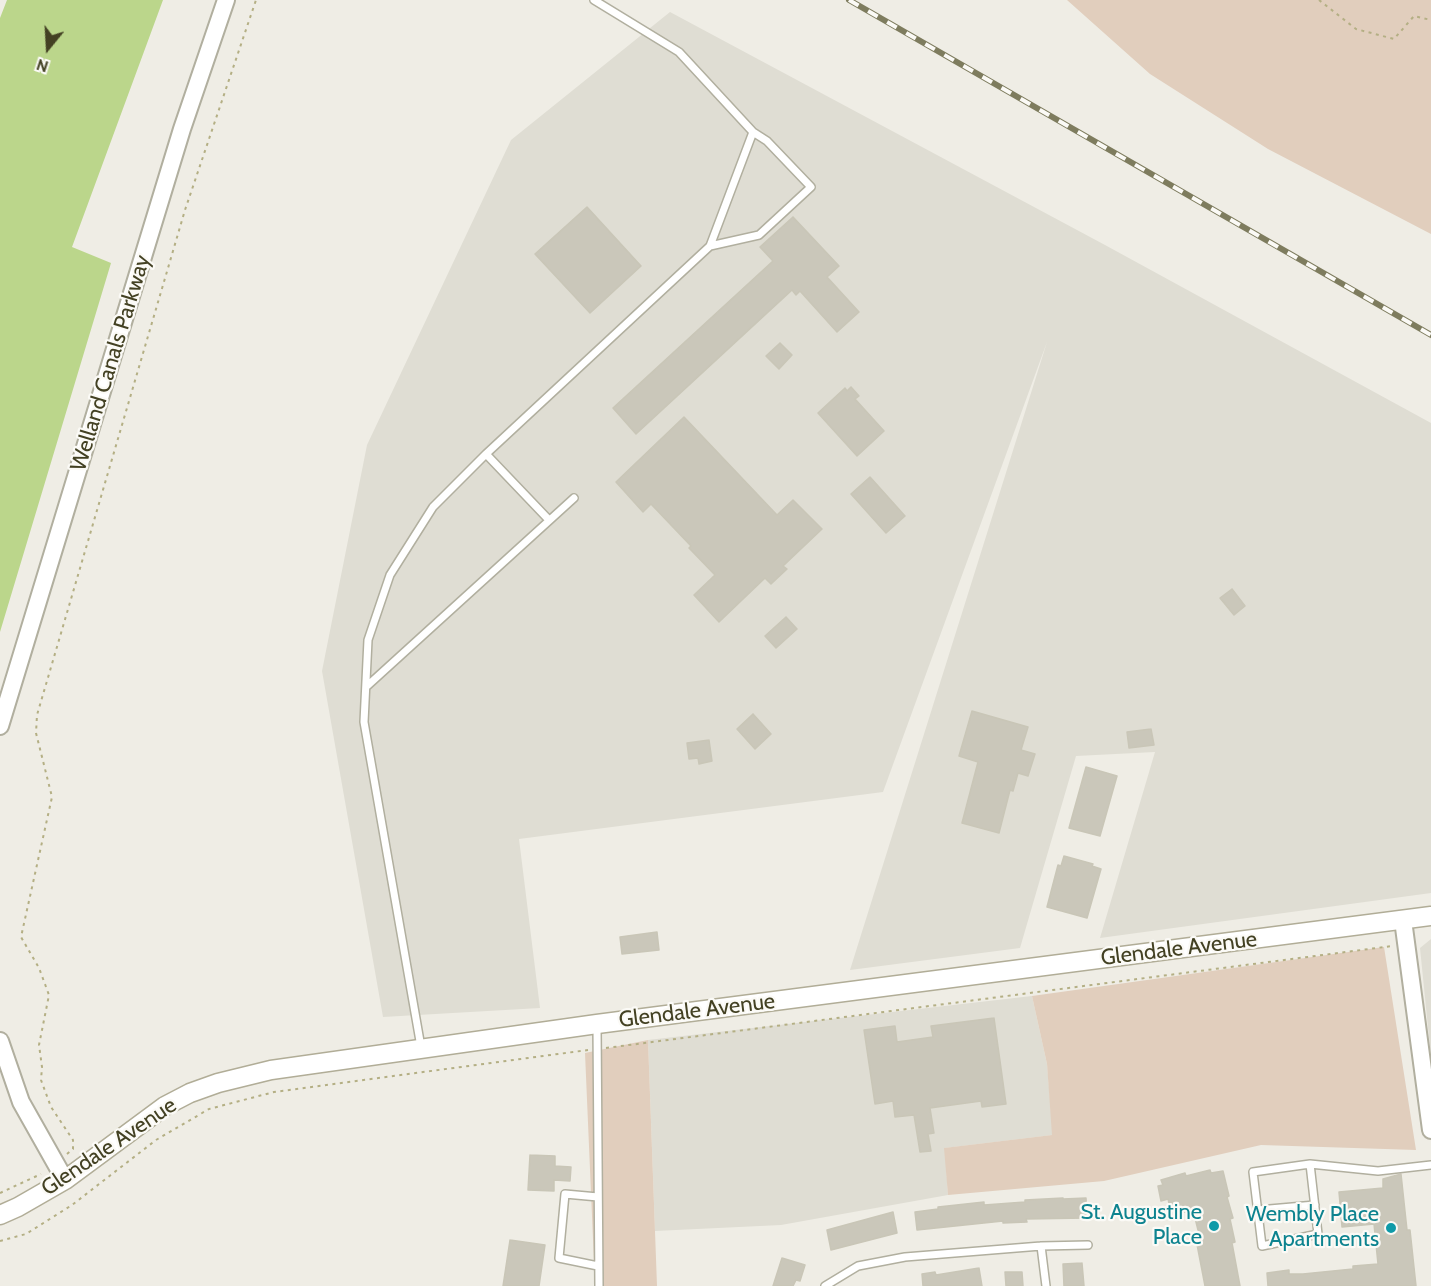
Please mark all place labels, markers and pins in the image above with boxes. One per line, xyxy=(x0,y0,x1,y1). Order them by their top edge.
place label: St. Augustine Place xyxy=(1080,1200,1202,1252)
place label: Wembly Place Apartments xyxy=(1246,1202,1379,1254)
marker: St. Augustine Place xyxy=(1207,1219,1221,1233)
marker: Wembly Place Apartments xyxy=(1384,1221,1398,1235)

